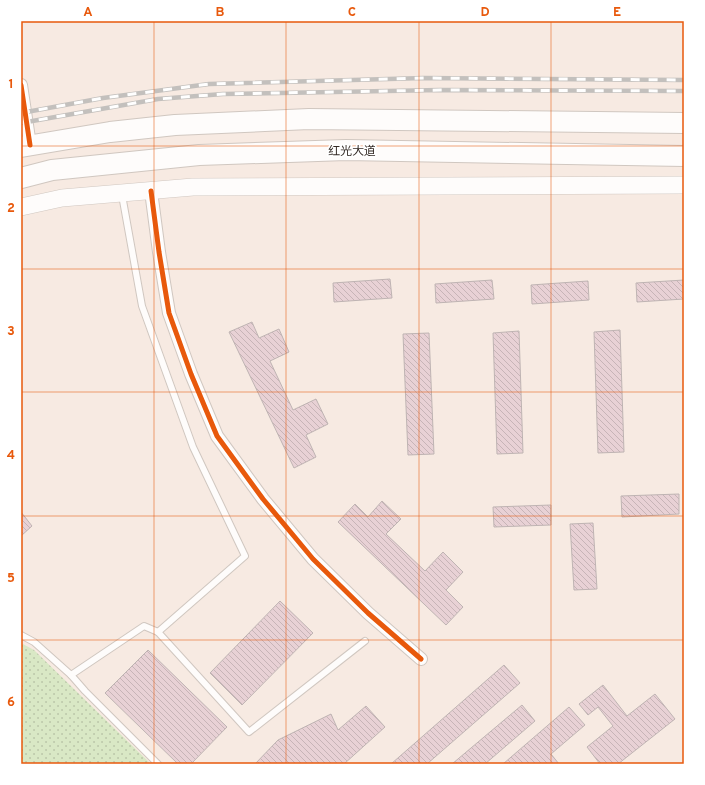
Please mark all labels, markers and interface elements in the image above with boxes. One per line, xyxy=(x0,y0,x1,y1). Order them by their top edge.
text: A xyxy=(83,5,93,21)
text: B xyxy=(216,5,225,21)
text: C xyxy=(348,5,356,21)
text: D xyxy=(480,5,490,21)
text: E xyxy=(613,5,621,21)
text: 1 xyxy=(8,77,14,93)
street label: 红光大道 xyxy=(328,144,376,160)
text: 2 xyxy=(7,201,15,217)
text: 3 xyxy=(7,324,15,340)
text: 4 xyxy=(7,448,15,464)
text: 5 xyxy=(7,571,15,587)
text: 6 xyxy=(7,695,15,711)

